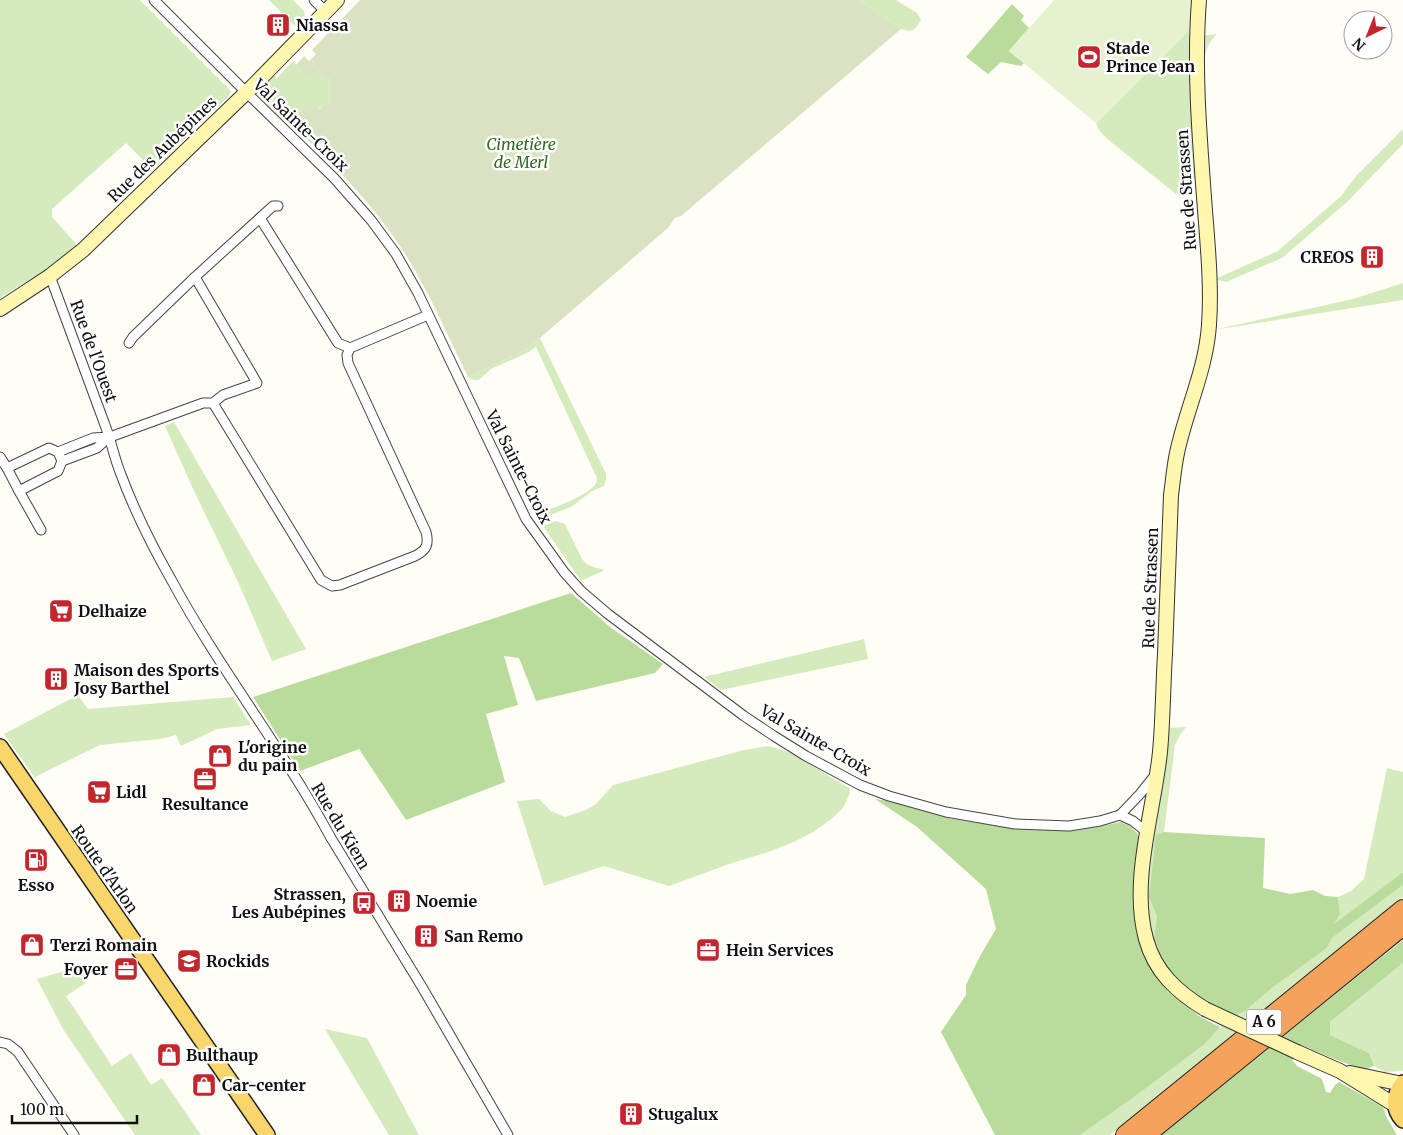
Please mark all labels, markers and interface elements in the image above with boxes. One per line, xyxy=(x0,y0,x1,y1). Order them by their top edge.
north arrow xyxy=(1343,10,1393,60)
building icon: Niassa xyxy=(265,12,291,38)
place label: Niassa xyxy=(296,15,348,35)
text: N xyxy=(1349,34,1369,55)
place label: Stade Prince Jean xyxy=(1106,38,1195,76)
sports icon: Stade Prince Jean xyxy=(1076,44,1102,70)
street label: Val Sainte-Croix xyxy=(248,74,353,176)
street label: Rue des Aubépines xyxy=(103,92,221,206)
street label: Rue de Strassen xyxy=(1172,129,1200,251)
park label: Cimetière de Merl xyxy=(486,134,556,172)
building icon: CREOS xyxy=(1359,244,1385,270)
place label: CREOS xyxy=(1300,247,1354,267)
street label: Rue de l'Ouest xyxy=(66,297,122,406)
street label: Val Sainte-Croix xyxy=(481,406,556,528)
street label: Rue de Strassen xyxy=(1138,527,1162,649)
supermarket icon: Delhaize xyxy=(48,598,74,624)
place label: Delhaize xyxy=(78,601,147,621)
place label: Maison des Sports Josy Barthel xyxy=(73,660,219,698)
building icon: Maison des Sports Josy Barthel xyxy=(43,666,69,692)
street label: Val Sainte-Croix xyxy=(756,700,875,780)
place label: L'origine du pain xyxy=(238,737,307,775)
shop icon: L'origine du pain xyxy=(207,743,233,769)
office icon: Resultance xyxy=(192,766,218,792)
supermarket icon: Lidl xyxy=(86,779,112,805)
street label: Rue du Kiem xyxy=(307,779,375,873)
place label: Lidl xyxy=(116,782,147,802)
place label: Resultance xyxy=(162,794,249,814)
street label: Route d'Arlon xyxy=(67,821,143,917)
fuel station icon: Esso xyxy=(23,847,49,873)
place label: Esso xyxy=(18,875,55,895)
place label: Strassen, Les Aubépines xyxy=(232,884,346,922)
building icon: Noemie xyxy=(386,888,412,914)
bus stop icon: Strassen, Les Aubépines xyxy=(351,890,377,916)
place label: Noemie xyxy=(416,891,477,911)
building icon: San Remo xyxy=(413,923,439,949)
place label: San Remo xyxy=(444,926,524,946)
shop icon: Terzi Romain xyxy=(19,932,45,958)
place label: Terzi Romain xyxy=(50,935,158,955)
office icon: Hein Services xyxy=(695,937,721,963)
place label: Hein Services xyxy=(726,940,834,960)
school or university icon: Rockids xyxy=(176,948,202,974)
place label: Rockids xyxy=(206,951,269,971)
office icon: Foyer xyxy=(113,956,139,982)
place label: Foyer xyxy=(64,959,109,979)
road number: A 6 xyxy=(1246,1010,1282,1034)
shop icon: Bulthaup xyxy=(156,1042,182,1068)
place label: Bulthaup xyxy=(186,1045,258,1065)
shop icon: Car-center xyxy=(191,1072,217,1098)
place label: Car-center xyxy=(222,1075,306,1095)
scale bar xyxy=(12,1092,138,1124)
text: 100 m xyxy=(20,1100,64,1119)
building icon: Stugalux xyxy=(618,1101,644,1127)
place label: Stugalux xyxy=(648,1104,718,1124)

